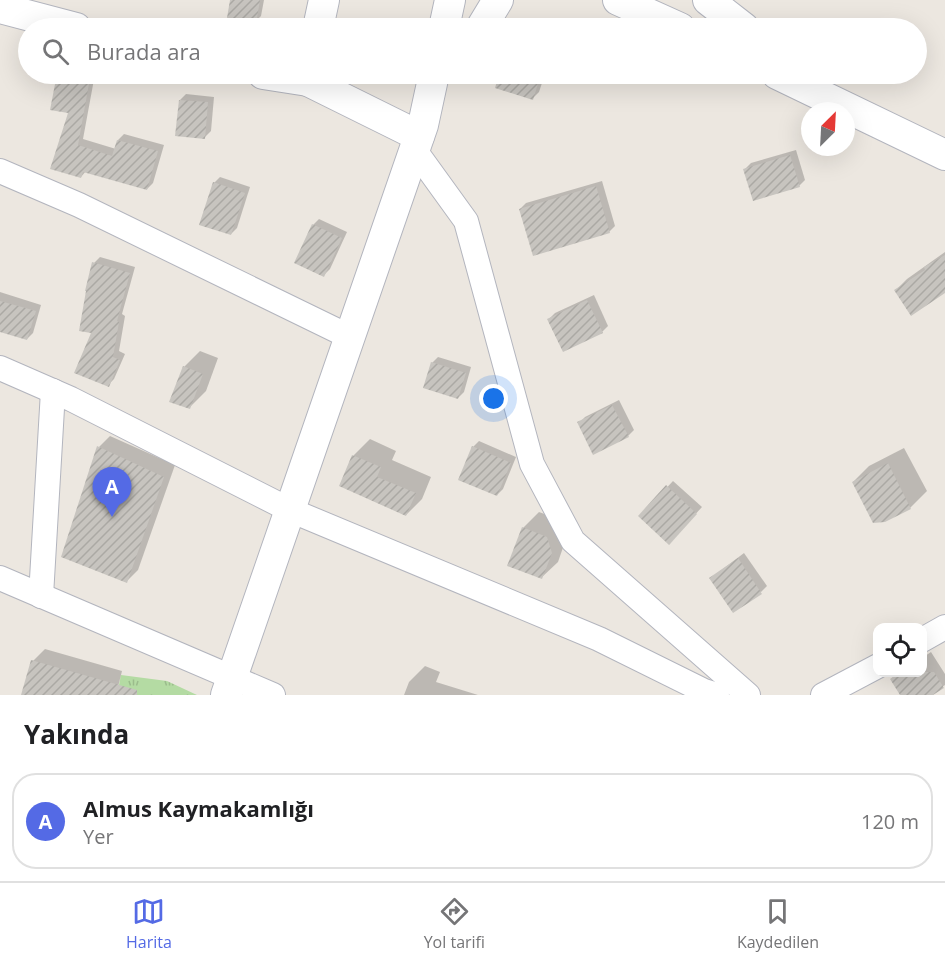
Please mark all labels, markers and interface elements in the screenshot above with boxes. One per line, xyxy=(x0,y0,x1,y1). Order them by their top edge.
search box xyxy=(18,18,927,84)
icon: search xyxy=(39,35,72,68)
text: Burada ara xyxy=(87,36,201,66)
north arrow xyxy=(801,102,855,156)
your location xyxy=(479,384,508,413)
pin: A xyxy=(92,468,132,517)
map controls xyxy=(873,623,927,677)
button: locate xyxy=(873,623,927,677)
text: Yakında xyxy=(24,716,129,752)
text: Almus Kaymakamlığı xyxy=(83,793,314,823)
text: A xyxy=(39,808,52,835)
text: 120 m xyxy=(861,808,919,835)
text: Yer xyxy=(83,823,114,850)
tab: Harita xyxy=(126,895,172,953)
tab: Yol tarifi xyxy=(424,895,485,953)
tab: Kaydedilen xyxy=(737,895,819,953)

